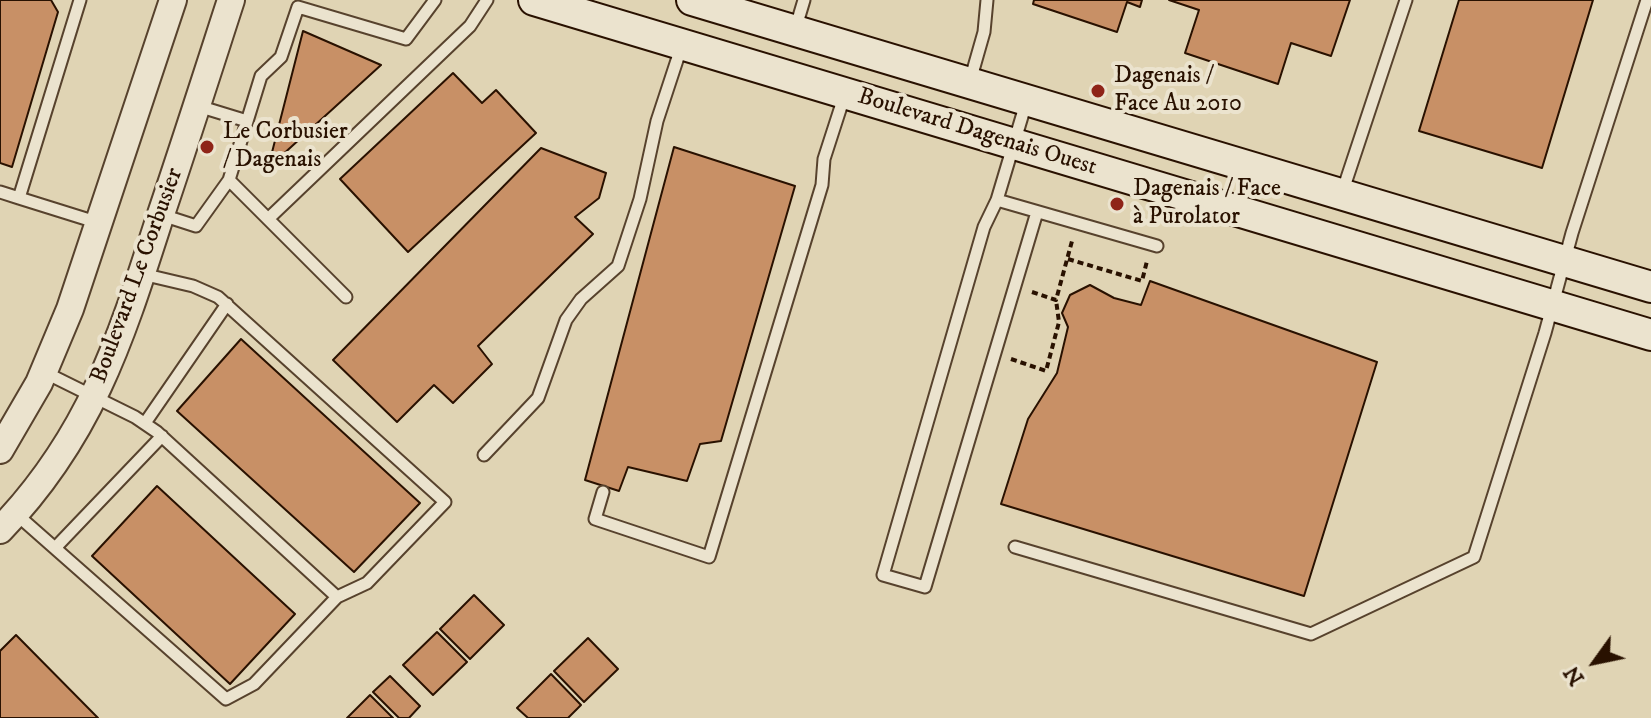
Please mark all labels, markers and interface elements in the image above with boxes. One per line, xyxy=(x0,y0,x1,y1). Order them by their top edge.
place label: Dagenais / Face Au 2010 xyxy=(1114,63,1242,119)
marker: Dagenais / Face Au 2010 xyxy=(1089,82,1107,100)
street label: Boulevard Dagenais Ouest xyxy=(854,83,1100,183)
place label: Le Corbusier / Dagenais xyxy=(223,119,348,175)
marker: Le Corbusier / Dagenais xyxy=(198,138,216,156)
street label: Boulevard Le Corbusier xyxy=(86,164,190,388)
place label: Dagenais / Face à Purolator xyxy=(1133,176,1281,232)
marker: Dagenais / Face à Purolator xyxy=(1108,195,1126,213)
north arrow xyxy=(1555,622,1635,702)
text: N xyxy=(1558,660,1591,690)

